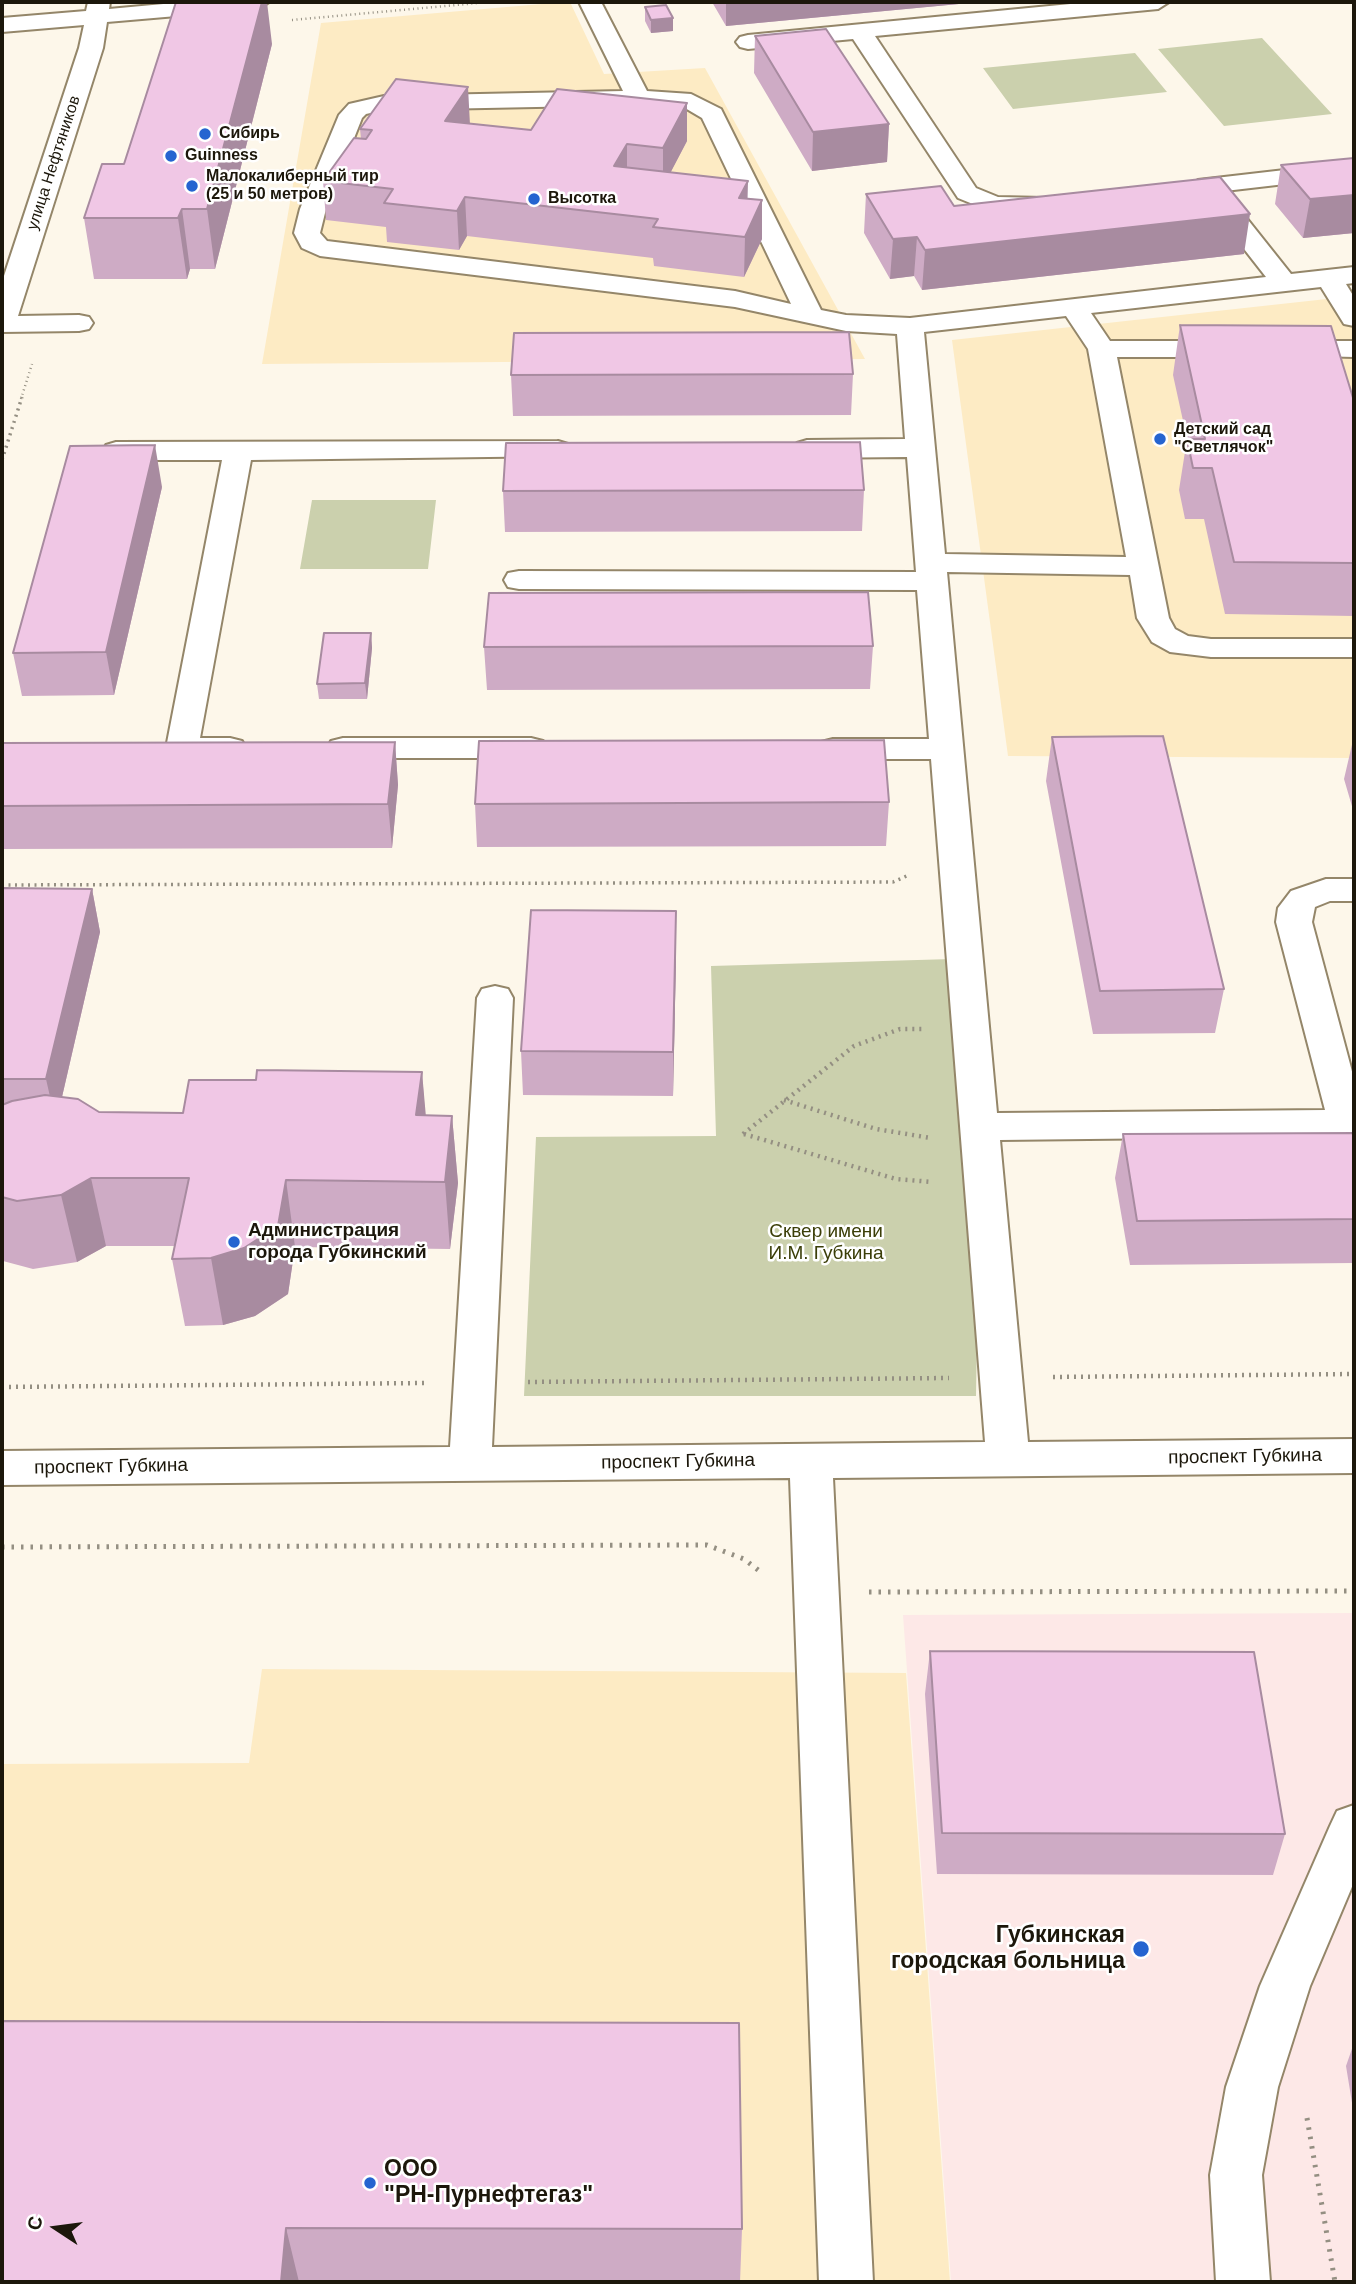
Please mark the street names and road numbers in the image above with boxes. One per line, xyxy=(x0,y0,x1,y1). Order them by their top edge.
street label: улица Нефтяников xyxy=(23,93,85,233)
street label: проспект Губкина xyxy=(1168,1444,1322,1470)
street label: проспект Губкина xyxy=(601,1449,755,1475)
street label: проспект Губкина xyxy=(34,1454,188,1480)

